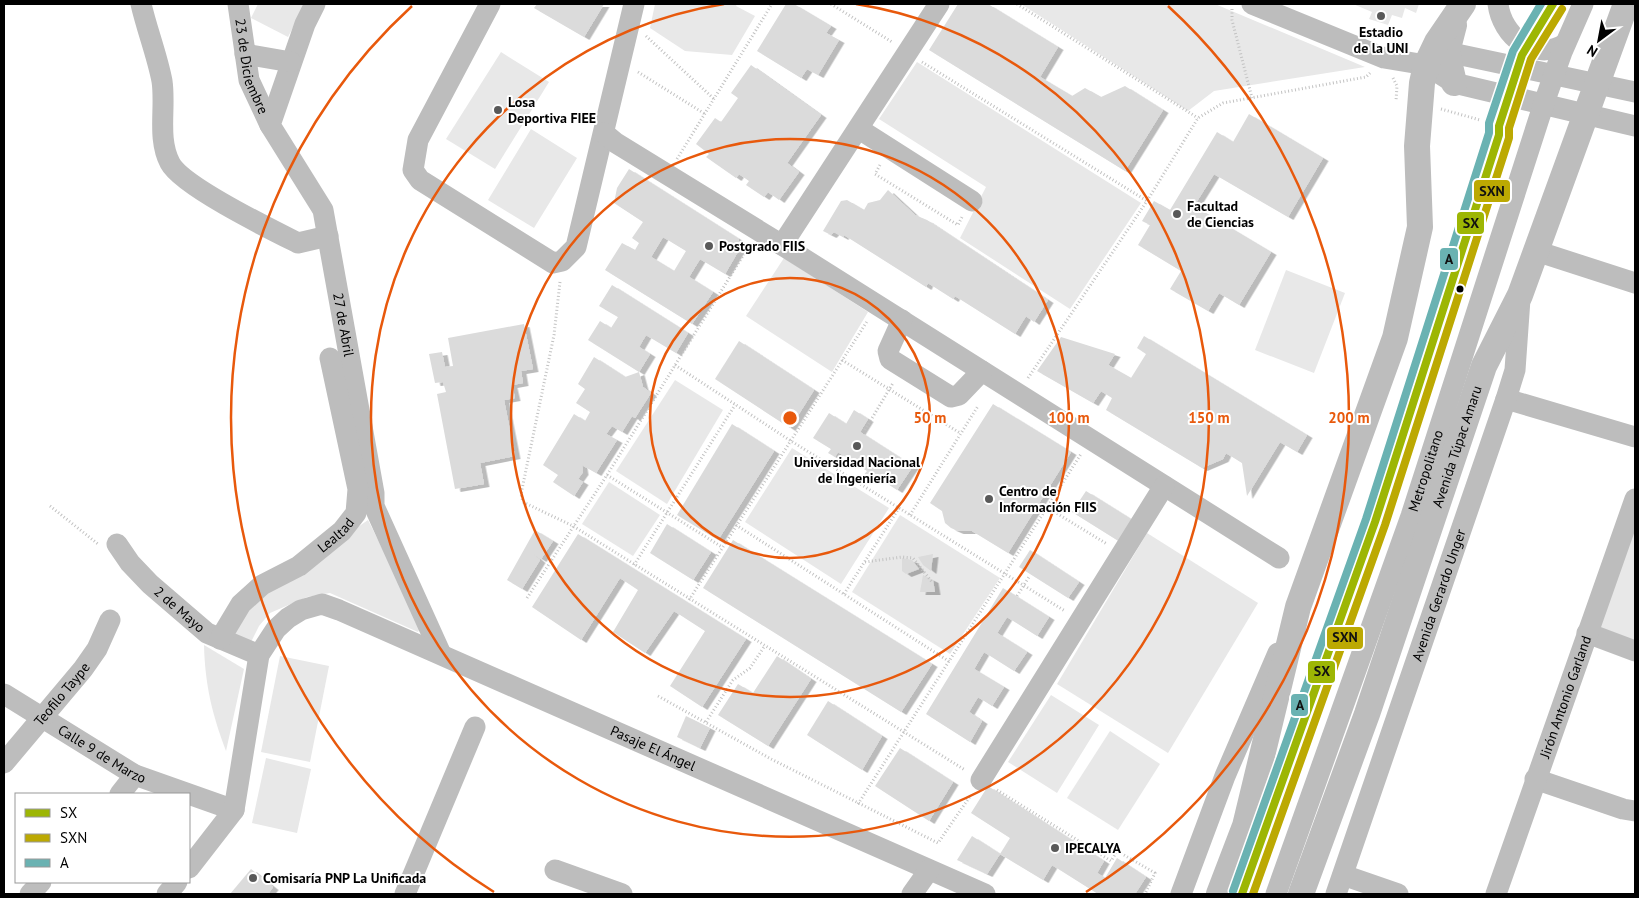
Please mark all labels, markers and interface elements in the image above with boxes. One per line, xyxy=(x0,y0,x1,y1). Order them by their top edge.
marker: Estadio de la UNI xyxy=(1375,10,1387,22)
north arrow xyxy=(1574,15,1624,65)
street label: 23 de Diciembre xyxy=(231,17,273,117)
place label: Estadio de la UNI xyxy=(1354,23,1408,57)
text: N xyxy=(1583,41,1601,61)
place label: Losa Deportiva FIEE xyxy=(508,93,596,127)
marker: Losa Deportiva FIEE xyxy=(492,104,504,116)
line badge: SXN xyxy=(1473,179,1511,203)
text: SXN xyxy=(1479,182,1505,200)
place label: Facultad de Ciencias xyxy=(1187,197,1254,231)
marker: Facultad de Ciencias xyxy=(1171,208,1183,220)
line badge: SX xyxy=(1456,211,1485,235)
text: SX xyxy=(1463,214,1479,232)
place label: Postgrado FIIS xyxy=(719,237,805,255)
marker: Postgrado FIIS xyxy=(703,240,715,252)
line badge: A xyxy=(1439,247,1459,271)
text: A xyxy=(1445,250,1454,268)
unlabelled marker xyxy=(1455,284,1465,294)
street label: 27 de Abril xyxy=(329,291,358,358)
street label: Avenida Túpac Amaru xyxy=(1428,383,1486,510)
text: 50 m xyxy=(914,408,946,427)
text: 100 m xyxy=(1048,408,1090,427)
text: 150 m xyxy=(1188,408,1230,427)
text: 200 m xyxy=(1328,408,1370,427)
centre of rings xyxy=(781,409,799,427)
street label: Metropolitano xyxy=(1404,427,1447,514)
marker: Universidad Nacional de Ingeniería xyxy=(851,440,863,452)
place label: Universidad Nacional de Ingeniería xyxy=(794,453,921,487)
place label: Centro de Información FIIS xyxy=(999,482,1097,516)
marker: Centro de Información FIIS xyxy=(983,493,995,505)
street label: Lealtad xyxy=(314,514,358,556)
street label: Avenida Gerardo Unger xyxy=(1408,527,1470,663)
street label: 2 de Mayo xyxy=(150,582,209,636)
line badge: SXN xyxy=(1326,626,1364,650)
text: SXN xyxy=(1332,628,1358,646)
street label: Jirón Antonio Garland xyxy=(1535,633,1595,761)
street label: Teofilo Taype xyxy=(30,659,94,730)
line badge: SX xyxy=(1307,660,1336,684)
text: SX xyxy=(1314,662,1330,680)
line badge: A xyxy=(1290,693,1309,717)
text: A xyxy=(1296,696,1305,714)
street label: Calle 9 de Marzo xyxy=(55,721,148,787)
street label: Pasaje El Ángel xyxy=(608,721,699,775)
legend xyxy=(15,793,190,883)
text: SX xyxy=(60,803,77,822)
text: SXN xyxy=(60,828,87,847)
place label: IPECALYA xyxy=(1065,839,1121,857)
marker: IPECALYA xyxy=(1049,842,1061,854)
text: A xyxy=(60,853,69,872)
place label: Comisaría PNP La Unificada xyxy=(263,869,426,887)
marker: Comisaría PNP La Unificada xyxy=(247,872,259,884)

